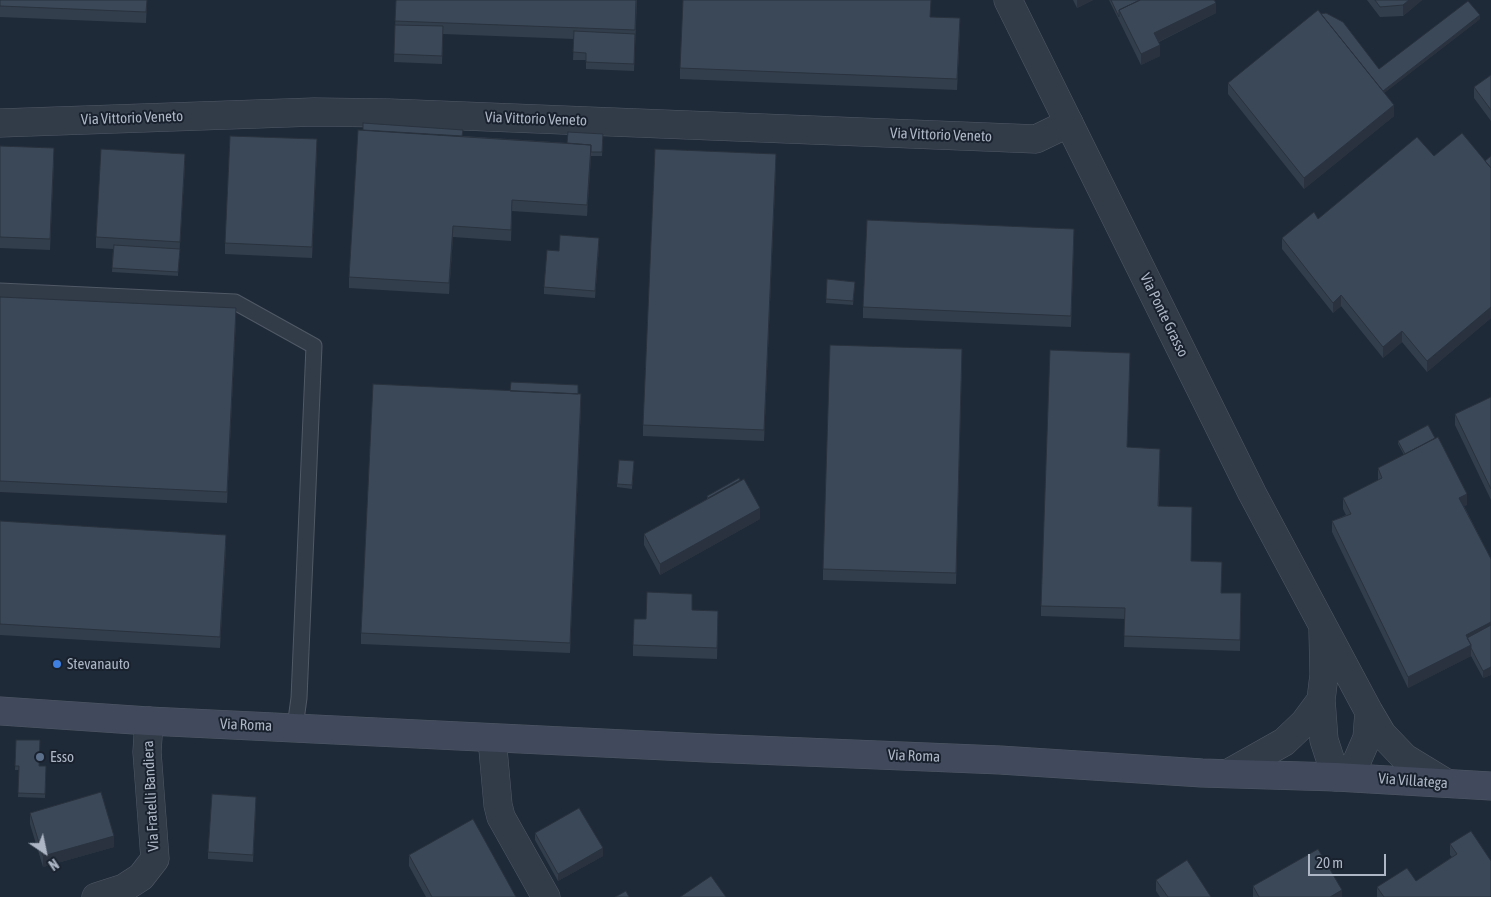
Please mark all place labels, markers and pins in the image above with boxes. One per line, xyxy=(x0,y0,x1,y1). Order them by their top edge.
place label: Stevanauto xyxy=(67,655,130,673)
marker: Stevanauto xyxy=(51,658,63,670)
place label: Esso xyxy=(50,748,74,766)
marker: Esso xyxy=(34,751,46,763)

